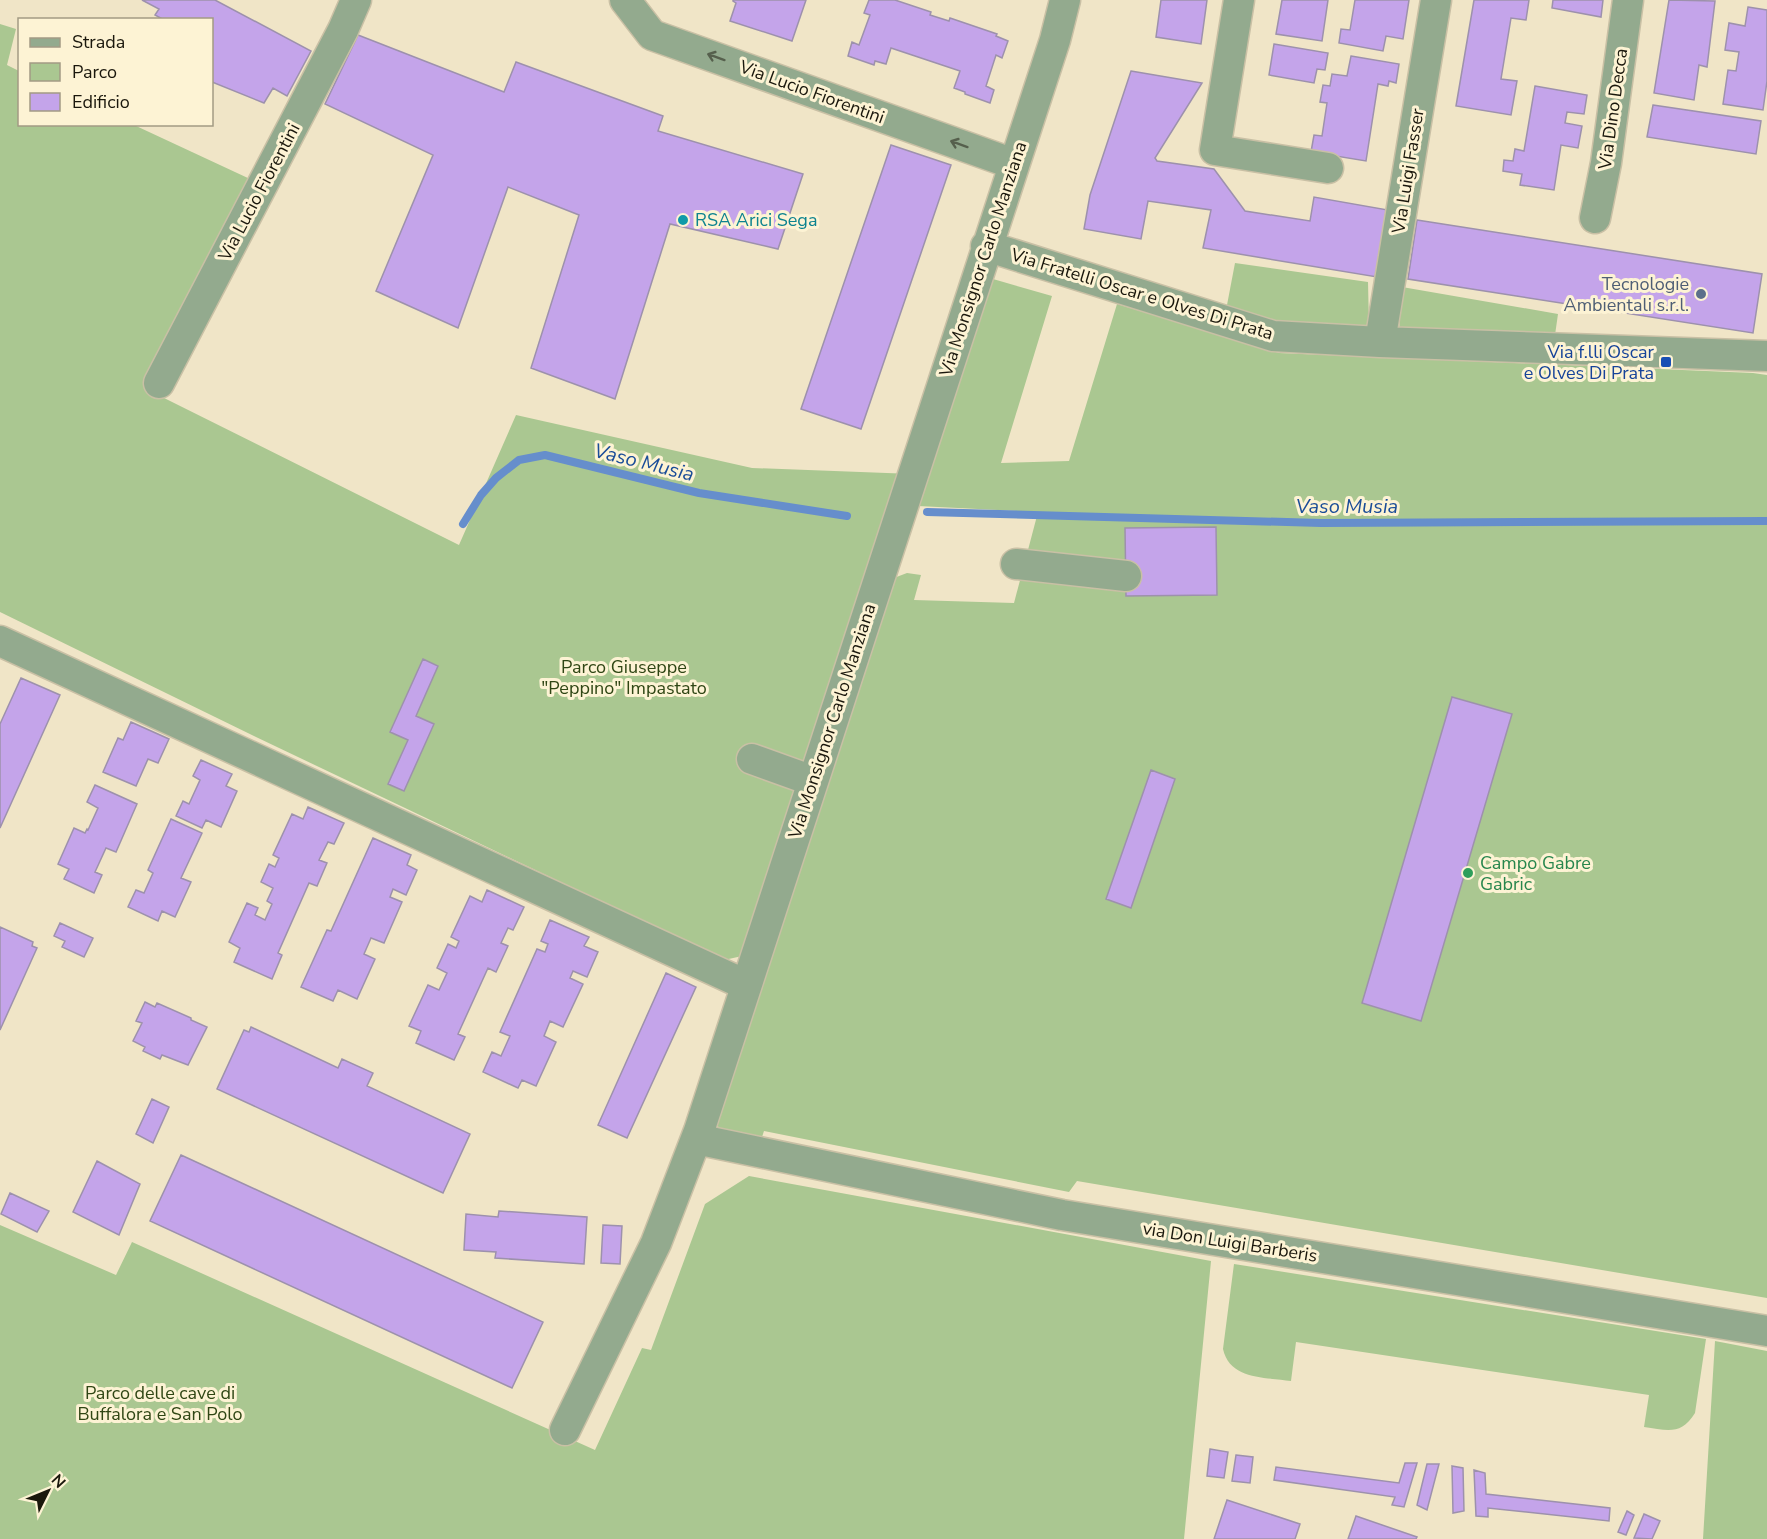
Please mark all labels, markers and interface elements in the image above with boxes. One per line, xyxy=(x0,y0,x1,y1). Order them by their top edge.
legend xyxy=(18,18,213,126)
text: Strada xyxy=(72,30,125,54)
street label: Via Dino Decca xyxy=(1592,47,1633,172)
one-way arrow xyxy=(707,51,726,62)
street label: Via Lucio Fiorentini xyxy=(735,54,888,129)
text: Parco xyxy=(72,60,117,84)
text: Edificio xyxy=(72,90,130,114)
street label: Via Luigi Fasser xyxy=(1386,106,1430,236)
street label: Via Lucio Fiorentini xyxy=(212,119,305,266)
street label: Via Monsignor Carlo Manziana xyxy=(933,138,1032,380)
one-way arrow xyxy=(950,138,969,149)
place label: RSA Arici Sega xyxy=(695,208,817,232)
marker: RSA Arici Sega xyxy=(676,213,690,227)
street label: Via Fratelli Oscar e Olves Di Prata xyxy=(1007,242,1276,345)
place label: Tecnologie Ambientali s.r.l. xyxy=(1564,272,1689,317)
marker: Tecnologie Ambientali s.r.l. xyxy=(1694,287,1708,301)
place label: Via f.lli Oscar e Olves Di Prata xyxy=(1524,340,1655,385)
marker: Via f.lli Oscar e Olves Di Prata xyxy=(1659,355,1673,369)
water label: Vaso Musia xyxy=(591,437,697,488)
water label: Vaso Musia xyxy=(1296,493,1398,520)
street label: Via Monsignor Carlo Manziana xyxy=(782,600,881,842)
park label: Parco Giuseppe "Peppino" Impastato xyxy=(541,655,707,700)
place label: Campo Gabre Gabric xyxy=(1480,851,1591,896)
marker: Campo Gabre Gabric xyxy=(1461,866,1475,880)
street label: via Don Luigi Barberis xyxy=(1141,1216,1319,1268)
park label: Parco delle cave di Buffalora e San Polo xyxy=(77,1381,243,1426)
north arrow xyxy=(18,1461,78,1521)
text: N xyxy=(46,1470,70,1493)

